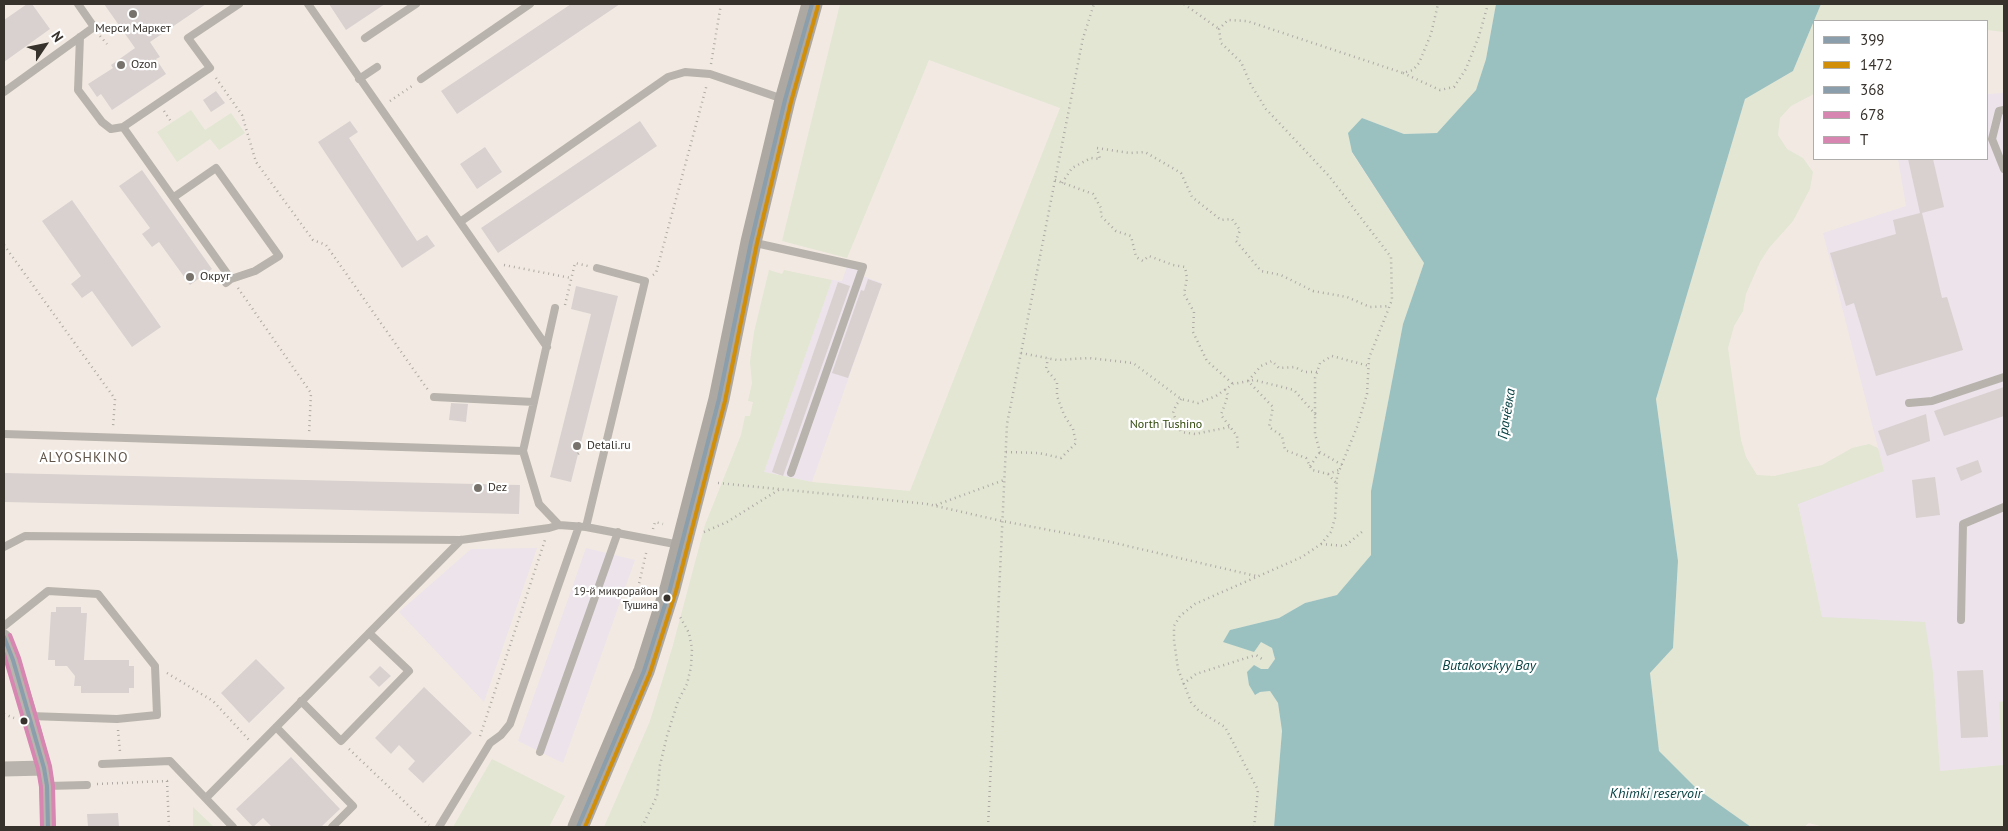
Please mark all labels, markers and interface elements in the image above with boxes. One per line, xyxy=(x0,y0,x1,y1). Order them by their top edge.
marker: Мерси Маркет xyxy=(127,8,139,20)
north arrow xyxy=(20,20,70,70)
legend xyxy=(1813,20,1988,160)
place label: Мерси Маркет xyxy=(95,22,171,36)
text: N xyxy=(47,28,67,45)
text: 399 xyxy=(1860,30,1885,49)
text: 1472 xyxy=(1860,55,1893,74)
place label: Ozon xyxy=(131,58,157,72)
marker: Ozon xyxy=(115,59,127,71)
text: 368 xyxy=(1860,80,1885,99)
text: 678 xyxy=(1860,105,1885,124)
text: Т xyxy=(1860,130,1868,149)
place label: Округ xyxy=(200,270,230,284)
marker: Округ xyxy=(184,271,196,283)
water label: Грачёвка xyxy=(1495,387,1519,441)
park label: North Tushino xyxy=(1130,418,1202,432)
place label: Detali.ru xyxy=(587,439,631,453)
marker: Detali.ru xyxy=(571,440,583,452)
district label: ALYOSHKINO xyxy=(38,450,130,466)
place label: Dez xyxy=(488,481,507,495)
marker: Dez xyxy=(472,482,484,494)
place label: 19-й микрорайон Тушина xyxy=(574,585,658,611)
marker: 19-й микрорайон Тушина xyxy=(662,593,672,603)
water label: Butakovskyy Bay xyxy=(1442,658,1536,674)
unlabelled marker xyxy=(19,716,29,726)
water label: Khimki reservoir xyxy=(1610,786,1702,802)

